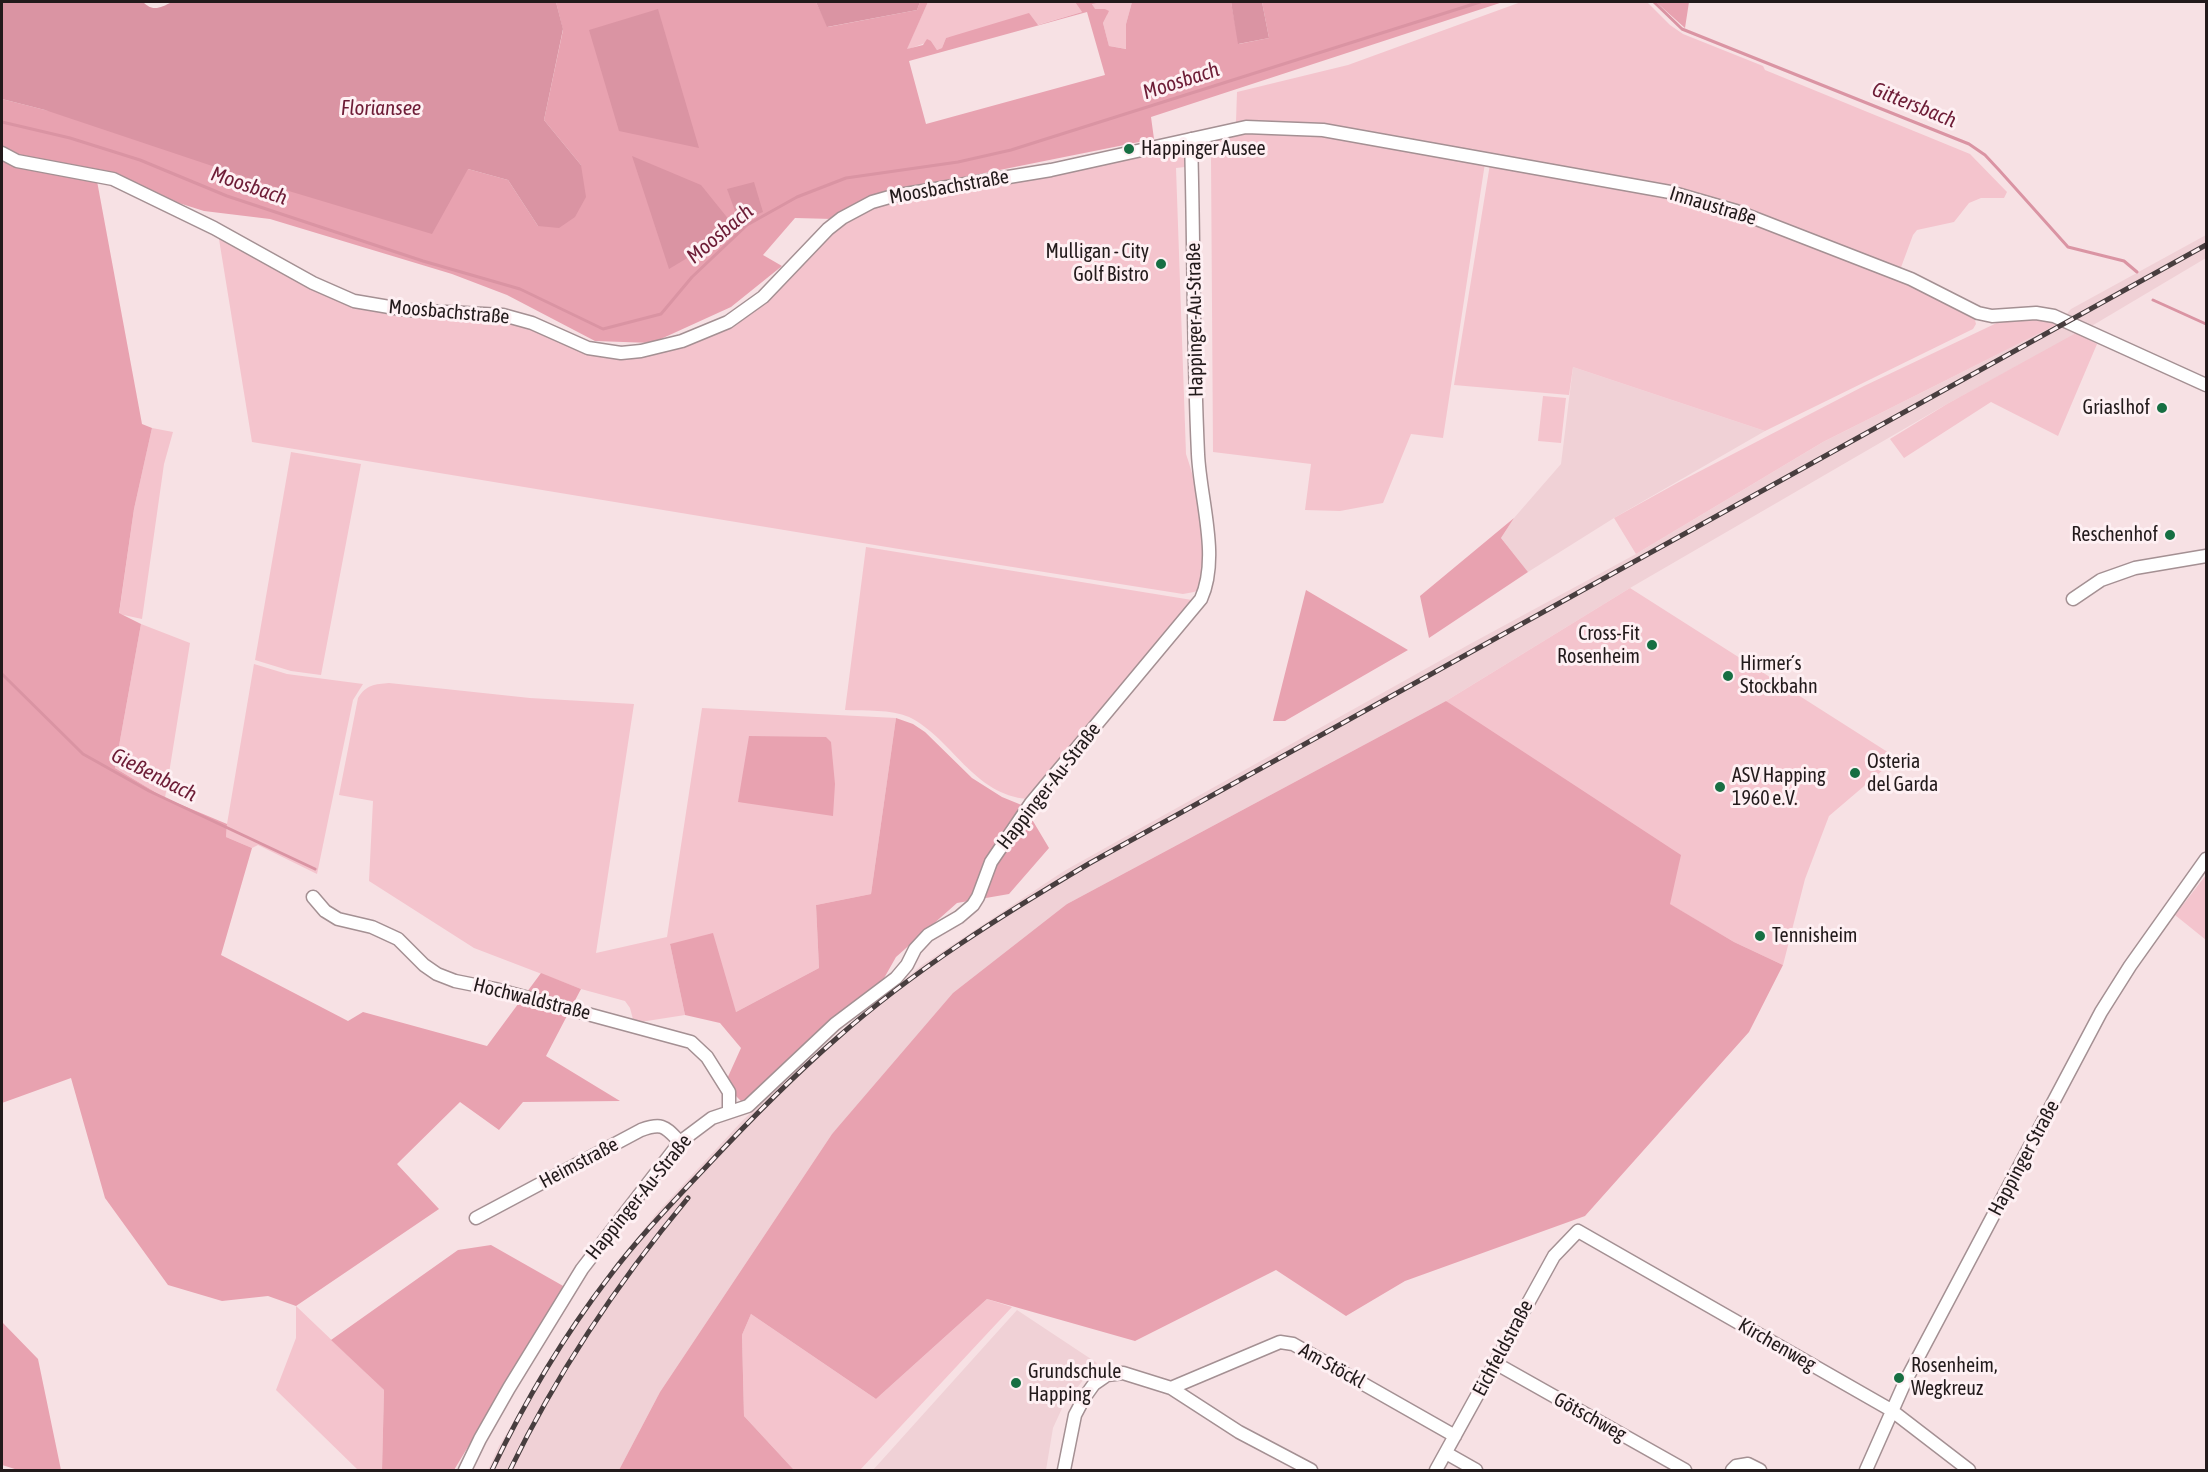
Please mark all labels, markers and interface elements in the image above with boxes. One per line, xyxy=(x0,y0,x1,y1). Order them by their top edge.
water label: Moosbach xyxy=(1140,57,1222,105)
water label: Gittersbach xyxy=(1868,77,1960,133)
water label: Floriansee xyxy=(341,95,421,121)
place label: Happinger Ausee xyxy=(1141,137,1266,161)
marker: Happinger Ausee xyxy=(1122,142,1136,156)
water label: Moosbach xyxy=(208,161,290,211)
street label: Moosbachstraße xyxy=(887,165,1011,209)
street label: Innaustraße xyxy=(1667,181,1759,231)
water label: Moosbach xyxy=(682,199,758,269)
place label: Mulligan - City Golf Bistro xyxy=(1045,240,1149,287)
street label: Happinger-Au-Straße xyxy=(1182,243,1208,397)
marker: Mulligan - City Golf Bistro xyxy=(1154,257,1168,271)
street label: Moosbachstraße xyxy=(388,295,510,329)
place label: Griaslhof xyxy=(2083,396,2150,420)
marker: Griaslhof xyxy=(2155,401,2169,415)
place label: Reschenhof xyxy=(2071,523,2158,547)
marker: Reschenhof xyxy=(2163,528,2177,542)
place label: Cross-Fit Rosenheim xyxy=(1557,622,1640,669)
marker: Cross-Fit Rosenheim xyxy=(1645,638,1659,652)
place label: Hirmer´s Stockbahn xyxy=(1740,652,1818,699)
marker: Hirmer´s Stockbahn xyxy=(1721,669,1735,683)
street label: Happinger-Au-Straße xyxy=(992,718,1106,854)
water label: Gießenbach xyxy=(107,743,201,807)
place label: Osteria del Garda xyxy=(1867,750,1938,797)
place label: ASV Happing 1960 e.V. xyxy=(1732,764,1826,811)
marker: Osteria del Garda xyxy=(1848,766,1862,780)
marker: ASV Happing 1960 e.V. xyxy=(1713,780,1727,794)
place label: Tennisheim xyxy=(1772,924,1857,948)
marker: Tennisheim xyxy=(1753,929,1767,943)
street label: Hochwaldstraße xyxy=(471,973,593,1025)
street label: Happinger Straße xyxy=(1983,1096,2065,1220)
street label: Happinger-Au-Straße xyxy=(581,1130,697,1264)
street label: Heimstraße xyxy=(535,1132,623,1194)
street label: Eichfeldstraße xyxy=(1468,1296,1538,1400)
street label: Kirchenweg xyxy=(1734,1313,1820,1377)
street label: Am Stöckl xyxy=(1295,1338,1369,1394)
place label: Rosenheim, Wegkreuz xyxy=(1911,1354,1998,1401)
place label: Grundschule Happing xyxy=(1028,1360,1121,1407)
marker: Rosenheim, Wegkreuz xyxy=(1892,1371,1906,1385)
marker: Grundschule Happing xyxy=(1009,1376,1023,1390)
street label: Götschweg xyxy=(1549,1387,1631,1447)

